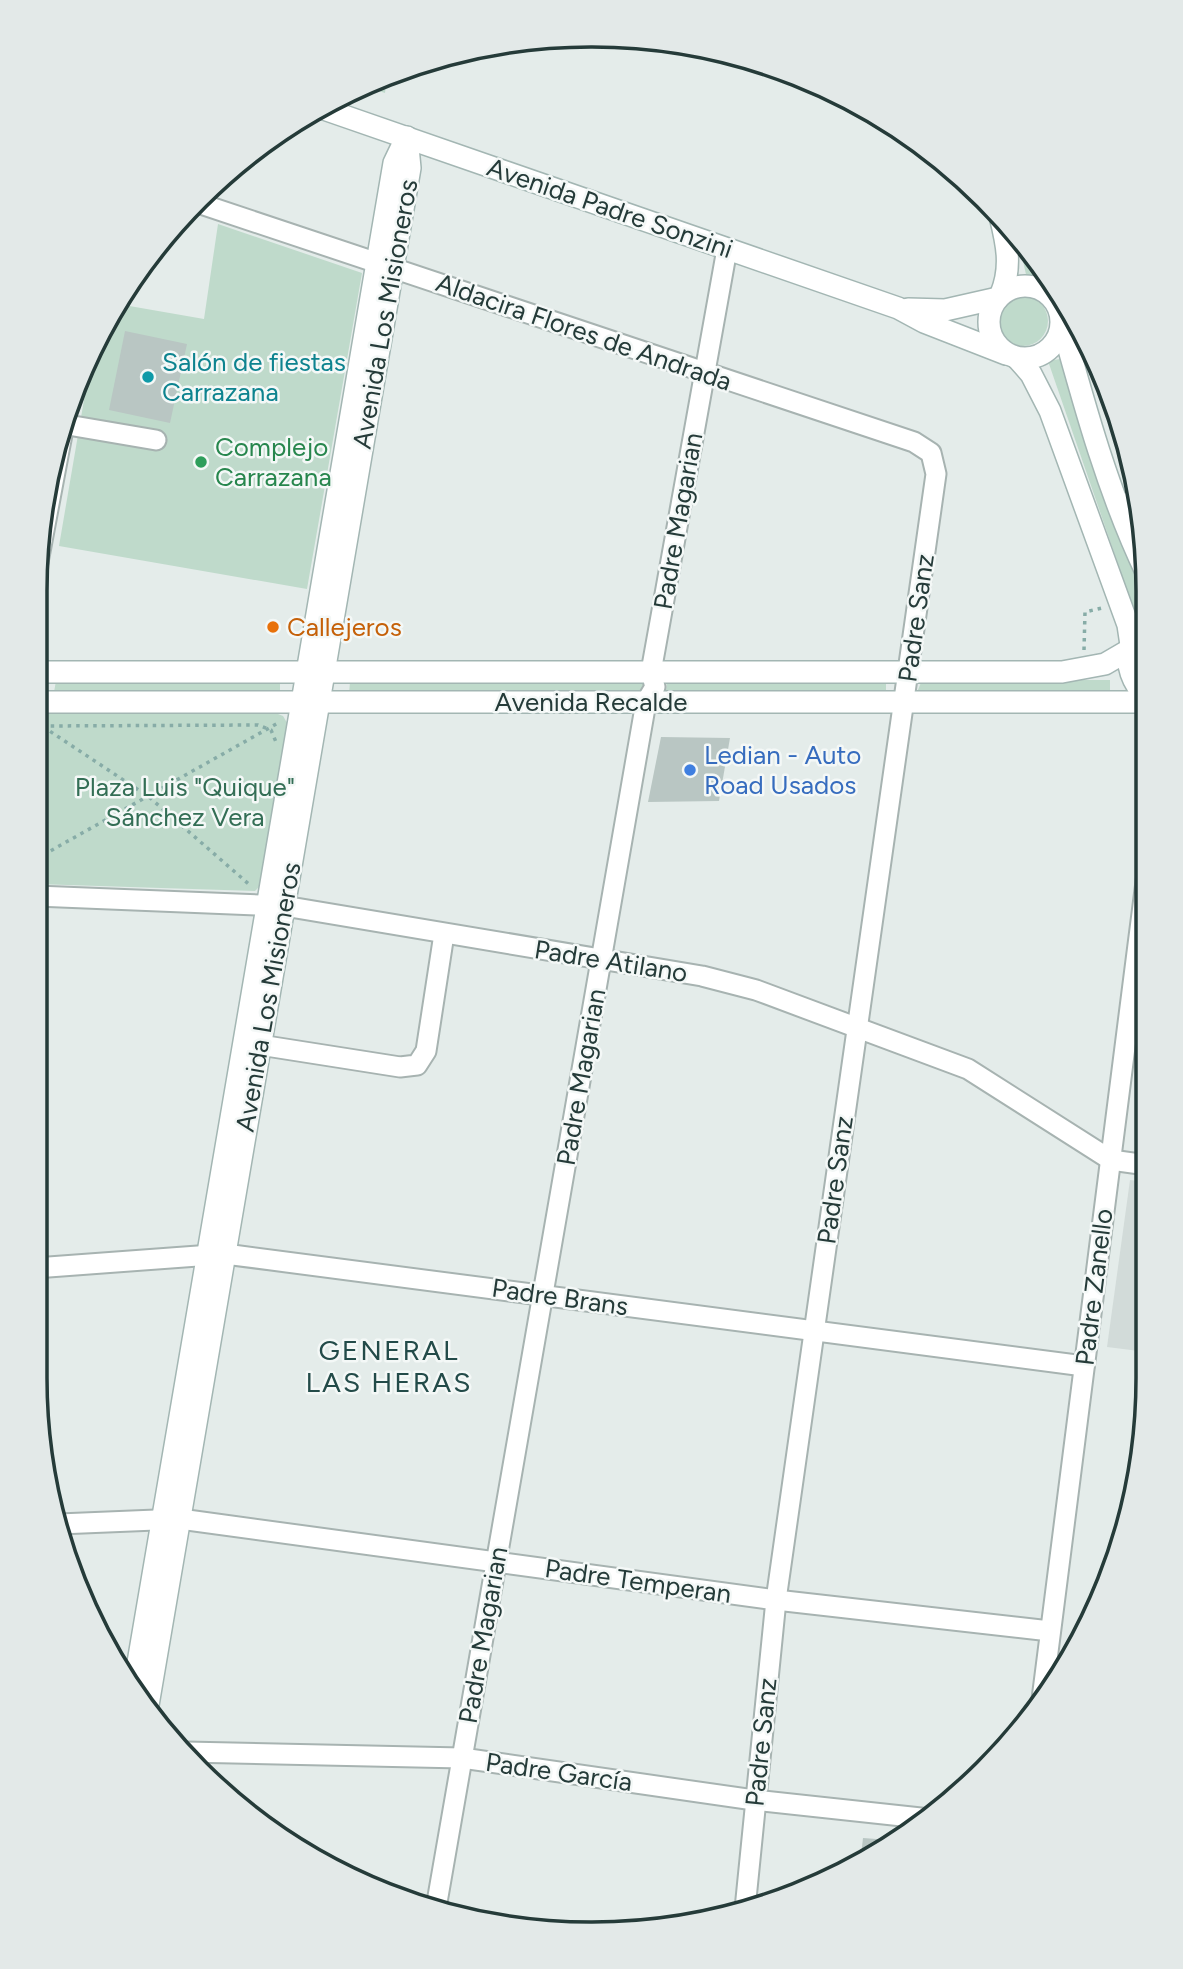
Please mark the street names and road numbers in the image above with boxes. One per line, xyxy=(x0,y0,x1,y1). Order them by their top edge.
street label: Avenida Padre Sonzini xyxy=(483,151,737,265)
street label: Avenida Los Misioneros xyxy=(346,177,424,451)
street label: Aldacira Flores de Andrada xyxy=(432,266,736,398)
street label: Padre Magarian xyxy=(647,430,709,612)
street label: Padre Sanz xyxy=(891,552,941,684)
street label: Avenida Recalde xyxy=(494,686,688,718)
street label: Avenida Los Misioneros xyxy=(229,860,307,1134)
street label: Padre Atilano xyxy=(532,933,690,989)
street label: Padre Magarian xyxy=(550,986,612,1168)
street label: Padre Sanz xyxy=(810,1114,860,1246)
street label: Padre Zanello xyxy=(1069,1207,1119,1367)
street label: Padre Brans xyxy=(490,1272,630,1322)
street label: Padre Magarian xyxy=(452,1544,514,1726)
street label: Padre Temperan xyxy=(543,1552,733,1610)
street label: Padre Sanz xyxy=(738,1676,784,1808)
street label: Padre García xyxy=(484,1746,634,1798)

